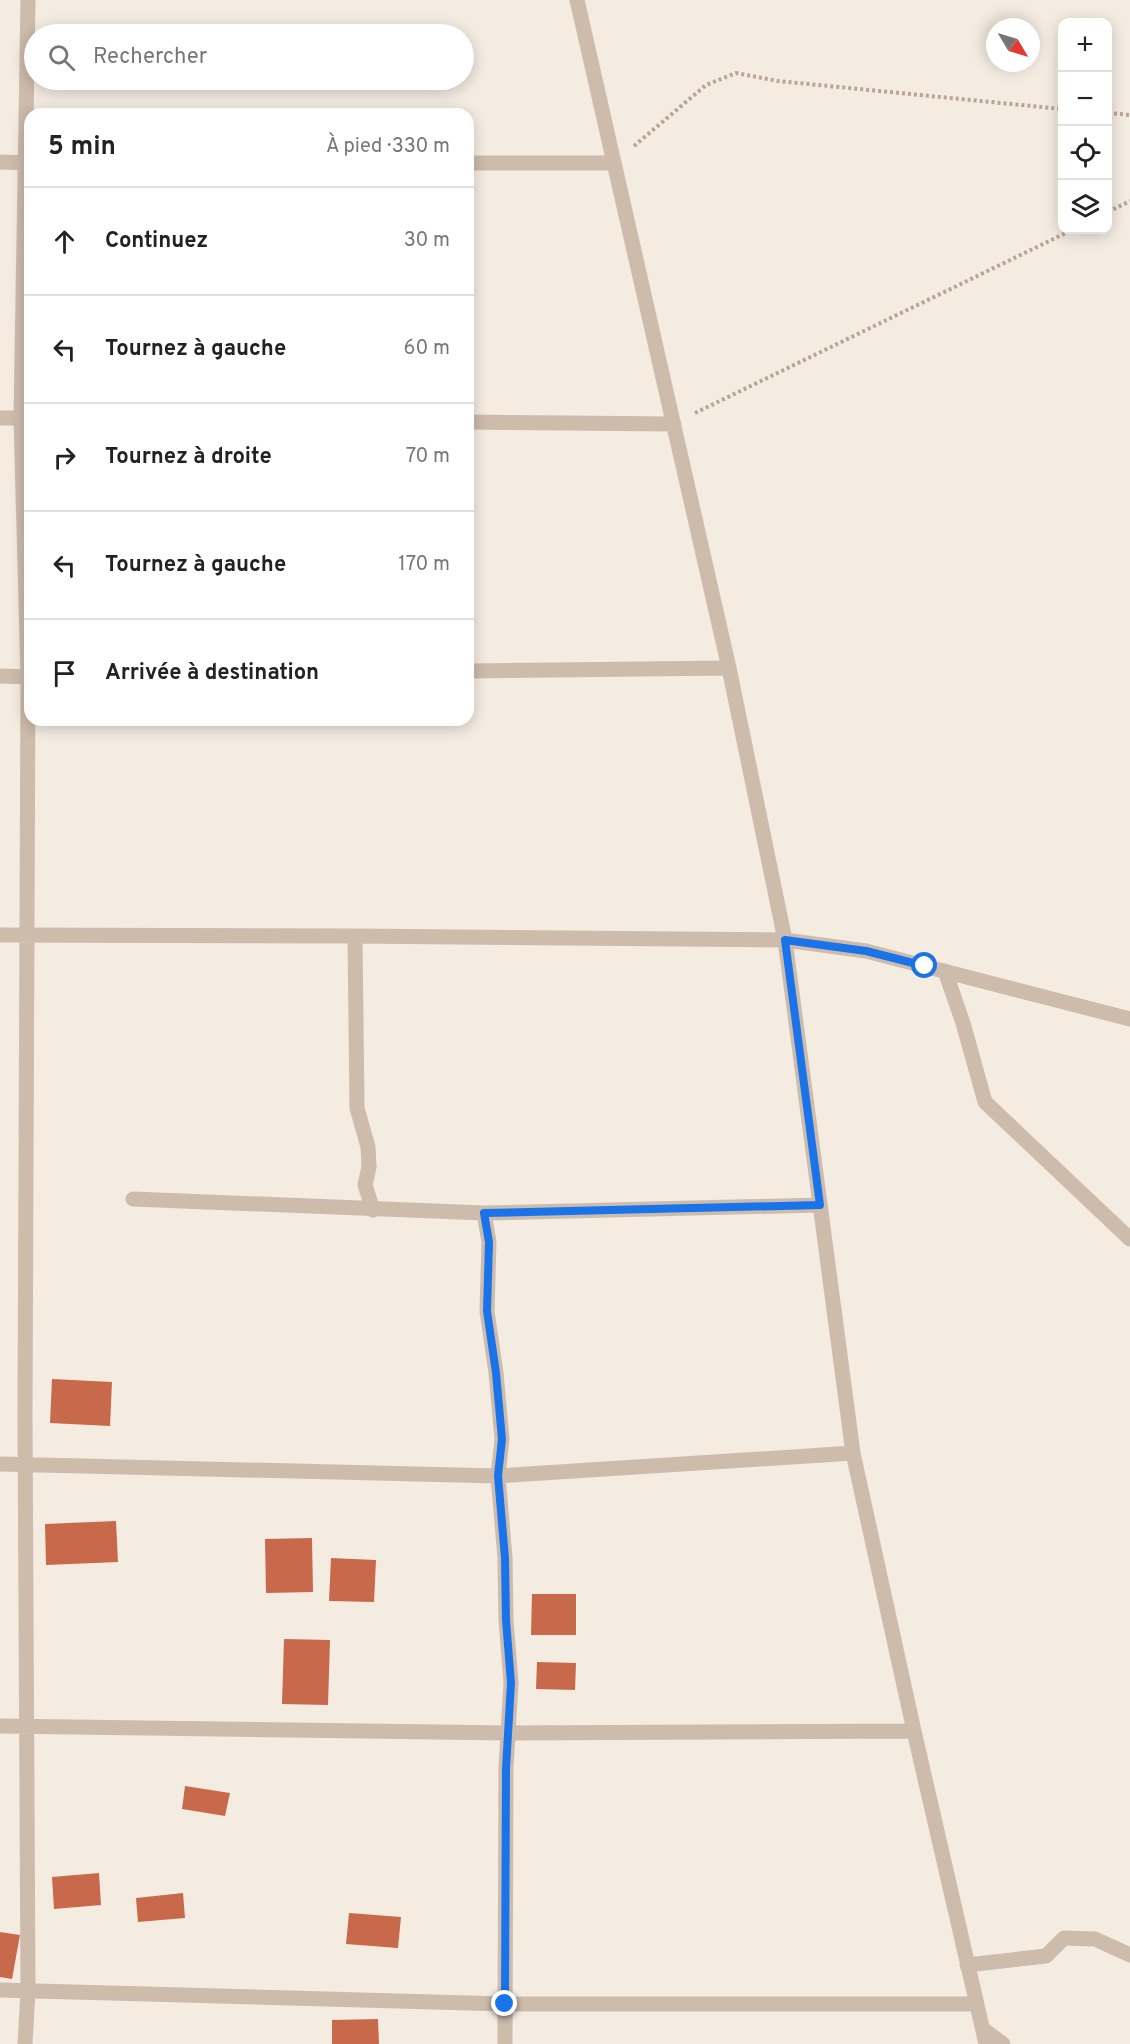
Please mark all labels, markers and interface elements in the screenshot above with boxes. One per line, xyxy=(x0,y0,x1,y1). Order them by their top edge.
north arrow xyxy=(986,18,1040,72)
map controls xyxy=(1058,18,1112,234)
button: + xyxy=(1058,18,1112,72)
search box xyxy=(24,24,474,90)
icon: search xyxy=(45,41,78,74)
text: Rechercher xyxy=(93,44,207,71)
button: − xyxy=(1058,72,1112,126)
button: locate xyxy=(1058,126,1112,180)
text: 5 min xyxy=(48,131,116,164)
text: À pied · 330 m xyxy=(326,134,450,160)
button: layers xyxy=(1058,180,1112,234)
icon: ahead xyxy=(48,225,81,258)
text: Continuez xyxy=(105,228,208,255)
text: 30 m xyxy=(404,228,450,254)
icon: left xyxy=(48,333,81,366)
text: Tournez à gauche xyxy=(105,336,286,363)
text: 60 m xyxy=(404,336,450,362)
icon: right xyxy=(48,441,81,474)
text: Tournez à droite xyxy=(105,444,272,471)
text: 70 m xyxy=(406,444,450,470)
icon: left xyxy=(48,549,81,582)
text: Tournez à gauche xyxy=(105,552,286,579)
text: 170 m xyxy=(398,552,450,578)
icon: arrive xyxy=(48,657,81,690)
text: Arrivée à destination xyxy=(105,660,319,687)
route start xyxy=(911,952,937,978)
route end xyxy=(491,1990,517,2016)

